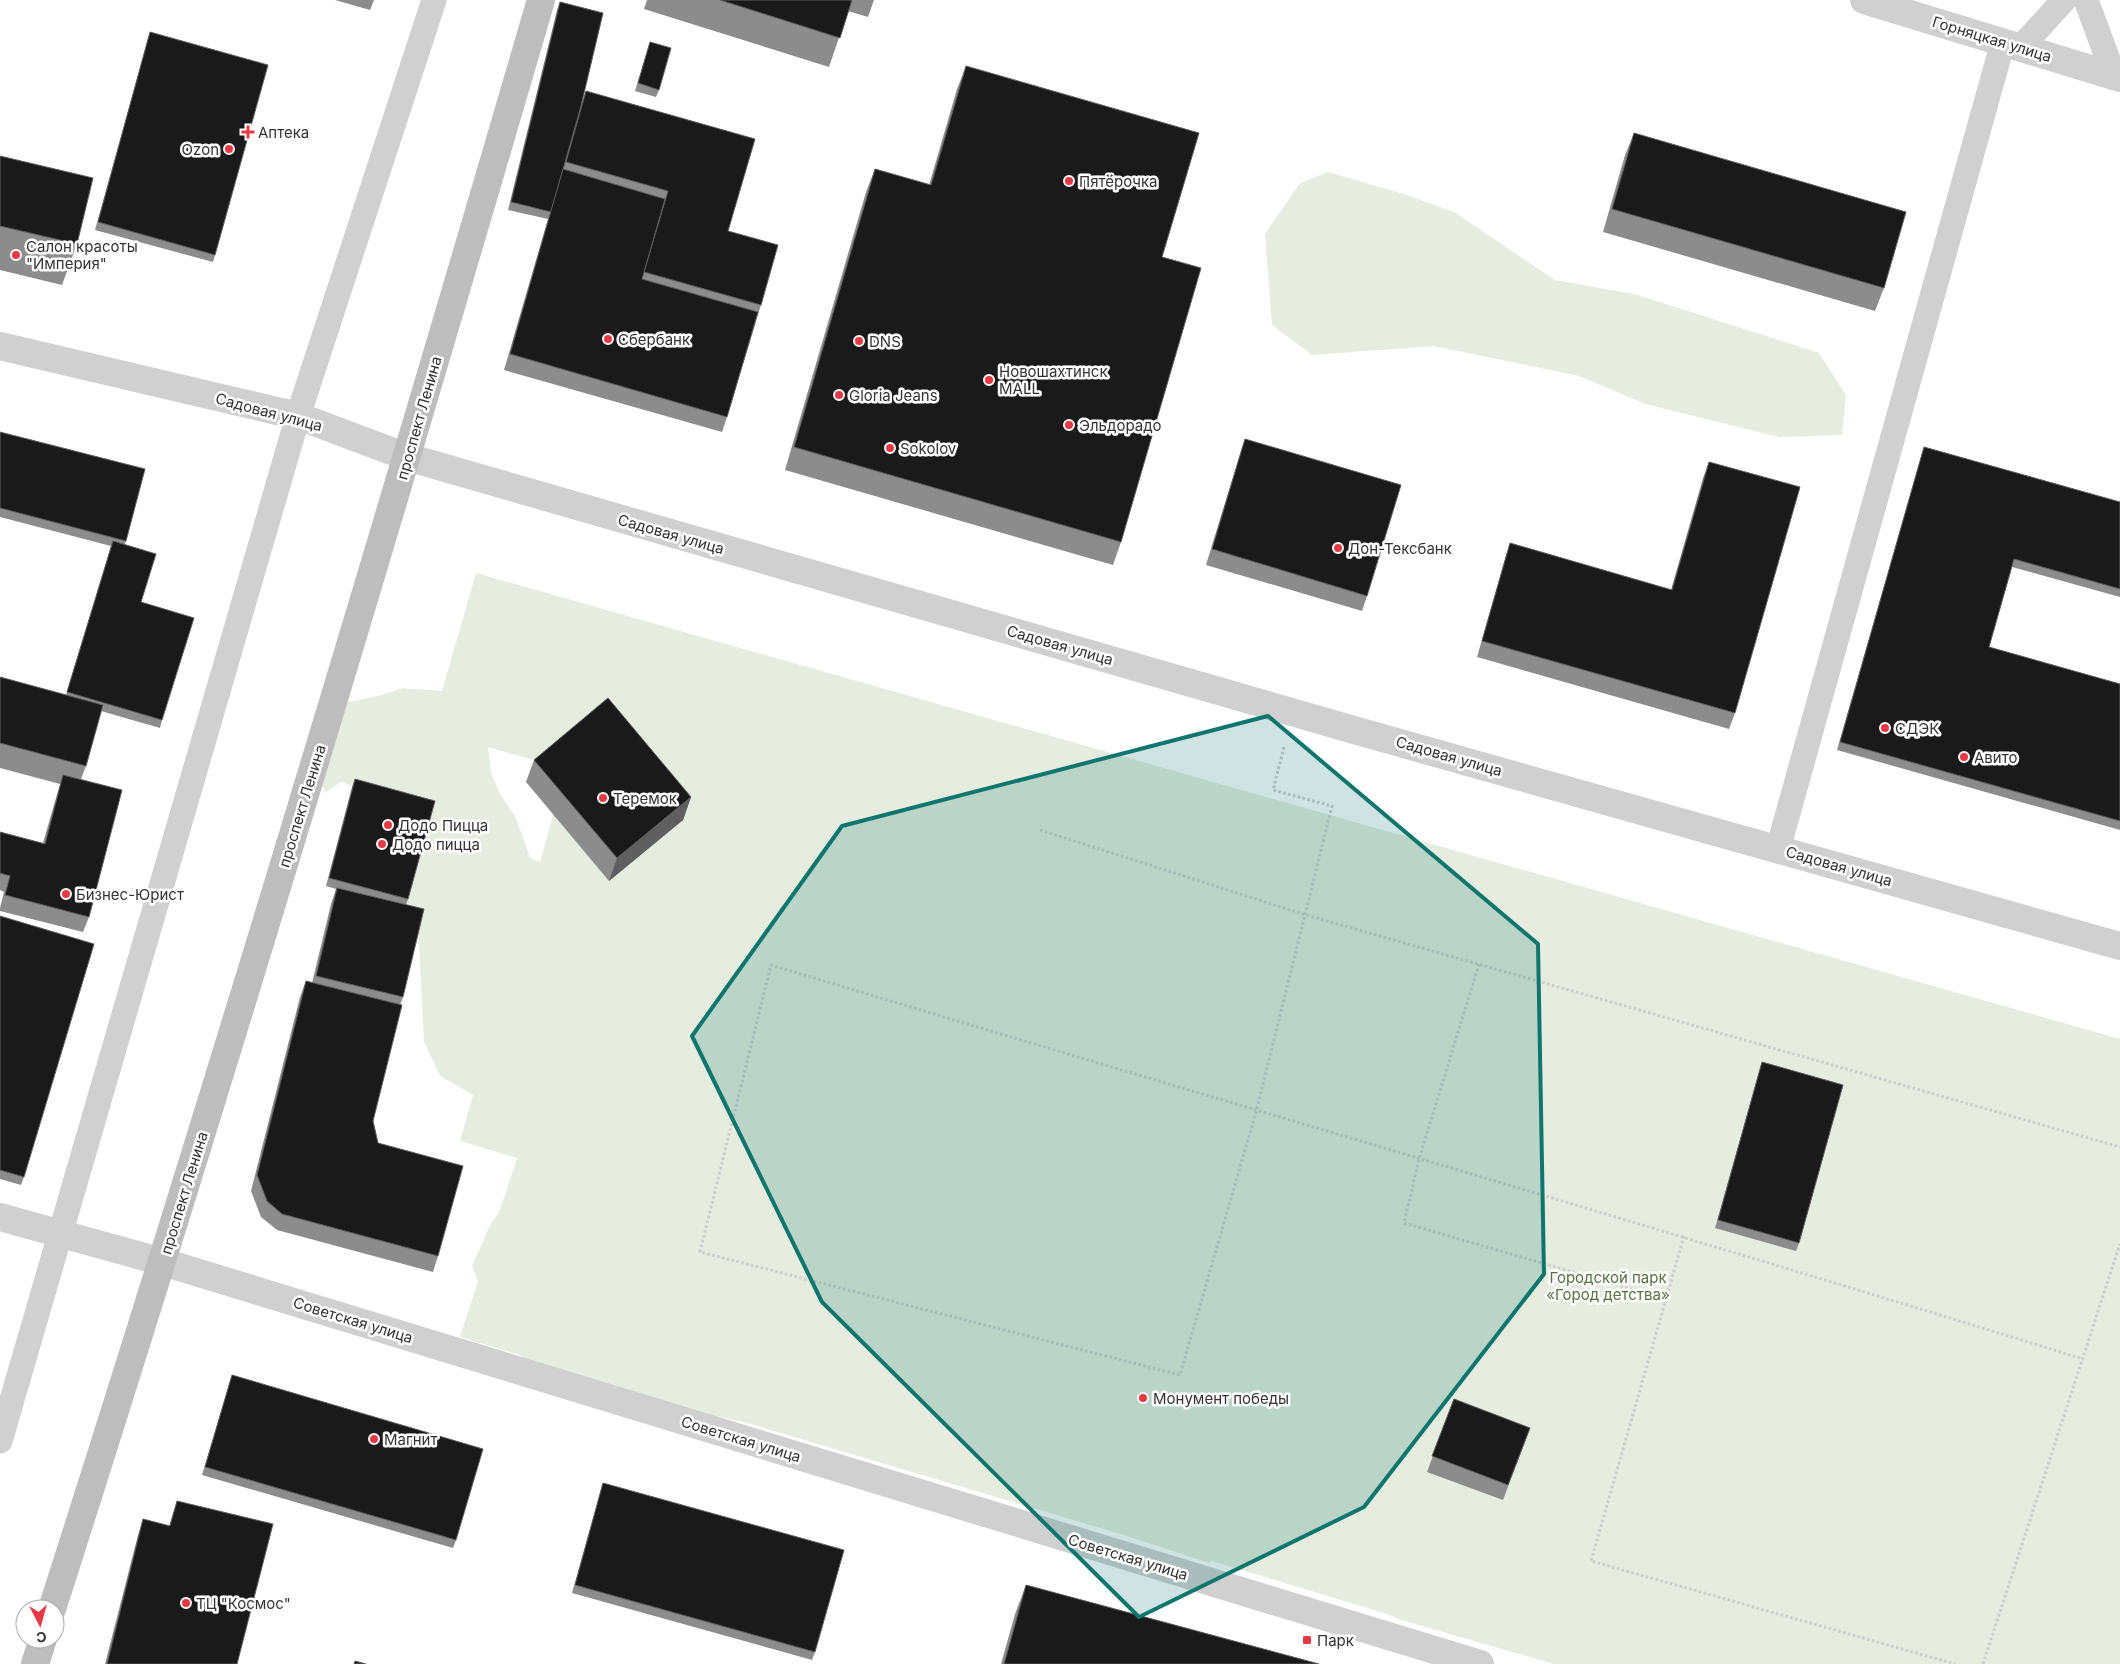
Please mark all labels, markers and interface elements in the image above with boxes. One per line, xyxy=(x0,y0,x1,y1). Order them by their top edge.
street label: Горняцкая улица xyxy=(1930,12,2054,66)
place label: Аптека xyxy=(258,123,309,142)
marker: Аптека xyxy=(242,126,254,138)
place label: Ozon xyxy=(182,140,219,159)
marker: Ozon xyxy=(223,143,235,155)
place label: Пятёрочка xyxy=(1079,172,1158,191)
marker: Пятёрочка xyxy=(1063,175,1075,187)
place label: Салон красоты "Империя" xyxy=(26,237,138,273)
marker: Салон красоты "Империя" xyxy=(10,249,22,261)
place label: Сбербанк xyxy=(618,330,690,349)
place label: DNS xyxy=(869,332,901,351)
marker: Сбербанк xyxy=(602,333,614,345)
marker: DNS xyxy=(853,335,865,347)
street label: проспект Ленина xyxy=(392,354,446,482)
place label: Новошахтинск MALL xyxy=(999,362,1108,398)
marker: Новошахтинск MALL xyxy=(983,374,995,386)
place label: Gloria Jeans xyxy=(849,386,938,405)
street label: Садовая улица xyxy=(213,389,325,435)
marker: Gloria Jeans xyxy=(833,389,845,401)
place label: Эльдорадо xyxy=(1079,416,1162,435)
marker: Эльдорадо xyxy=(1063,419,1075,431)
place label: Sokolov xyxy=(900,439,957,458)
marker: Sokolov xyxy=(884,442,896,454)
street label: Садовая улица xyxy=(616,510,726,558)
place label: Дон-Тексбанк xyxy=(1348,539,1452,558)
marker: Дон-Тексбанк xyxy=(1332,542,1344,554)
street label: Садовая улица xyxy=(1005,621,1115,669)
place label: СДЭК xyxy=(1895,719,1939,738)
marker: СДЭК xyxy=(1879,722,1891,734)
street label: Садовая улица xyxy=(1394,732,1504,780)
street label: проспект Ленина xyxy=(274,742,330,870)
place label: Авито xyxy=(1974,748,2017,767)
marker: Авито xyxy=(1958,751,1970,763)
place label: Теремок xyxy=(613,789,677,808)
marker: Теремок xyxy=(597,792,609,804)
place label: Додо Пицца xyxy=(398,816,488,835)
marker: Додо Пицца xyxy=(382,819,394,831)
place label: Додо пицца xyxy=(392,835,480,854)
marker: Додо пицца xyxy=(376,838,388,850)
street label: Садовая улица xyxy=(1784,842,1894,890)
place label: Бизнес-Юрист xyxy=(76,885,184,904)
marker: Бизнес-Юрист xyxy=(60,888,72,900)
street label: проспект Ленина xyxy=(156,1129,212,1257)
park label: Городской парк «Город детства» xyxy=(1546,1268,1670,1304)
street label: Советская улица xyxy=(291,1293,415,1347)
place label: Монумент победы xyxy=(1153,1389,1289,1408)
marker: Монумент победы xyxy=(1137,1392,1149,1404)
street label: Советская улица xyxy=(679,1412,803,1466)
place label: Магнит xyxy=(384,1430,437,1449)
marker: Магнит xyxy=(368,1433,380,1445)
street label: Советская улица xyxy=(1066,1530,1190,1584)
place label: ТЦ "Космос" xyxy=(196,1594,291,1613)
marker: ТЦ "Космос" xyxy=(180,1597,192,1609)
north arrow xyxy=(15,1599,65,1649)
text: С xyxy=(35,1628,47,1646)
place label: Парк xyxy=(1317,1631,1354,1650)
marker: Парк xyxy=(1301,1634,1313,1646)

